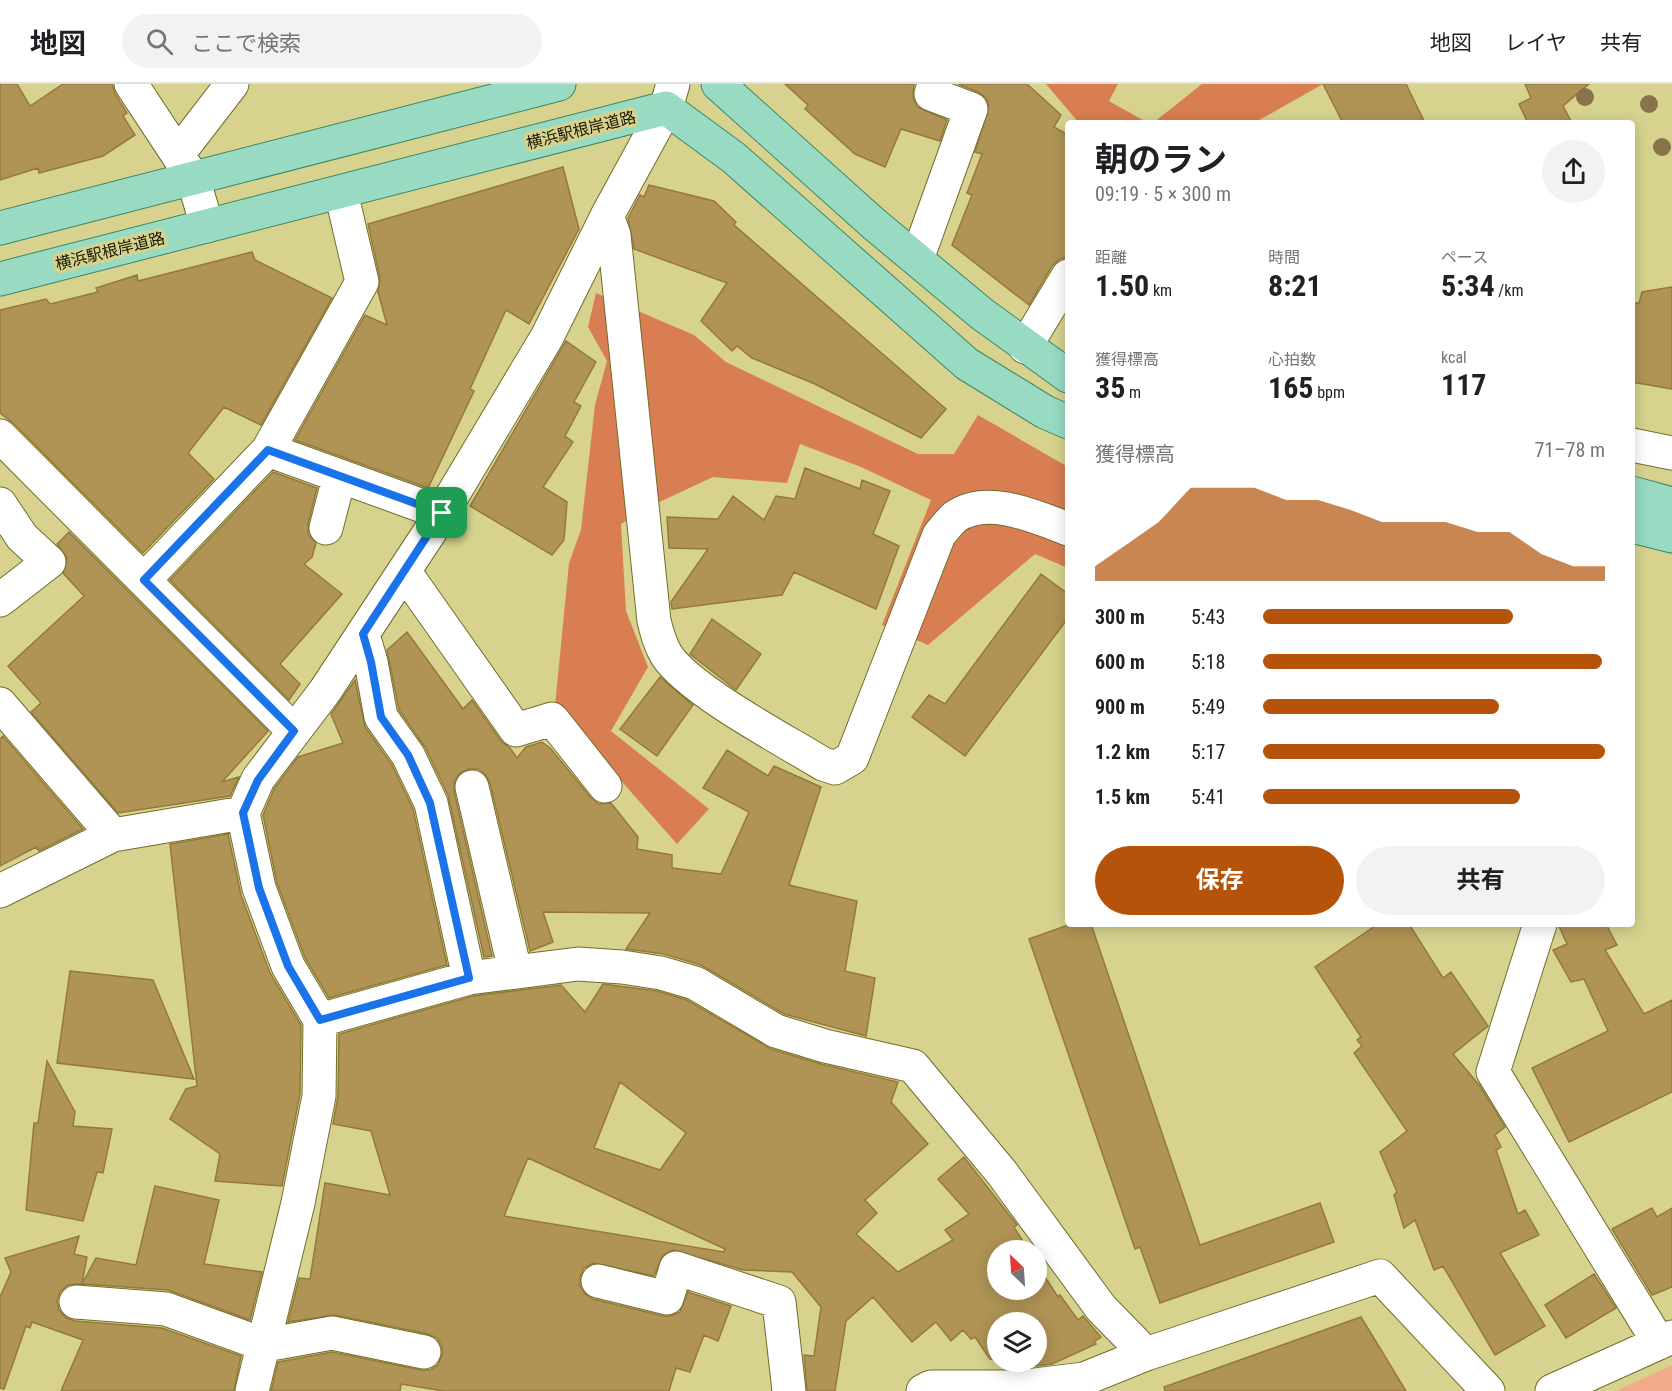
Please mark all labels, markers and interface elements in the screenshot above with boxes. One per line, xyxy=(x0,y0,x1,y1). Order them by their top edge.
search box xyxy=(122,14,542,68)
icon: search xyxy=(143,25,176,58)
text: 地図 xyxy=(30,27,86,60)
text: ここで検索 xyxy=(191,31,301,56)
text: 地図 xyxy=(1430,31,1472,55)
text: レイヤ xyxy=(1505,31,1567,55)
text: 共有 xyxy=(1600,31,1642,55)
street label: 横浜駅根岸道路 xyxy=(524,107,638,153)
text: 朝のラン xyxy=(1095,140,1227,179)
button: share xyxy=(1542,140,1605,203)
text: 09:19 · 5 × 300 m xyxy=(1095,182,1231,206)
street label: 横浜駅根岸道路 xyxy=(53,228,167,274)
text: 距離 xyxy=(1095,248,1127,267)
text: 時間 xyxy=(1268,248,1300,267)
text: ペース xyxy=(1441,248,1488,267)
text: 1.50 xyxy=(1095,268,1149,303)
text: 8:21 xyxy=(1268,268,1322,303)
text: 5:34 xyxy=(1441,268,1495,303)
text: km xyxy=(1149,281,1172,300)
text: /km xyxy=(1495,281,1524,300)
text: kcal xyxy=(1441,348,1467,367)
text: 獲得標高 xyxy=(1095,350,1159,369)
text: 心拍数 xyxy=(1268,350,1316,369)
text: 117 xyxy=(1441,367,1486,402)
text: 35 xyxy=(1095,370,1125,405)
text: 165 xyxy=(1268,370,1313,405)
text: m xyxy=(1125,383,1141,402)
text: bpm xyxy=(1313,383,1345,402)
text: 71–78 m xyxy=(1534,438,1605,462)
text: 獲得標高 xyxy=(1095,442,1175,466)
pin xyxy=(416,487,467,538)
icon: arrive xyxy=(425,496,458,529)
text: 300 m xyxy=(1095,605,1145,629)
text: 5:43 xyxy=(1191,605,1225,629)
text: 600 m xyxy=(1095,650,1145,674)
text: 5:18 xyxy=(1191,650,1225,674)
text: 900 m xyxy=(1095,695,1145,719)
text: 5:49 xyxy=(1191,695,1225,719)
text: 1.2 km xyxy=(1095,740,1150,764)
text: 5:17 xyxy=(1191,740,1225,764)
text: 1.5 km xyxy=(1095,785,1150,809)
text: 5:41 xyxy=(1191,785,1225,809)
button: 保存 xyxy=(1095,846,1344,915)
button: 共有 xyxy=(1356,846,1605,915)
north arrow xyxy=(987,1240,1047,1300)
map controls xyxy=(987,1240,1047,1372)
button: layers xyxy=(987,1312,1047,1372)

